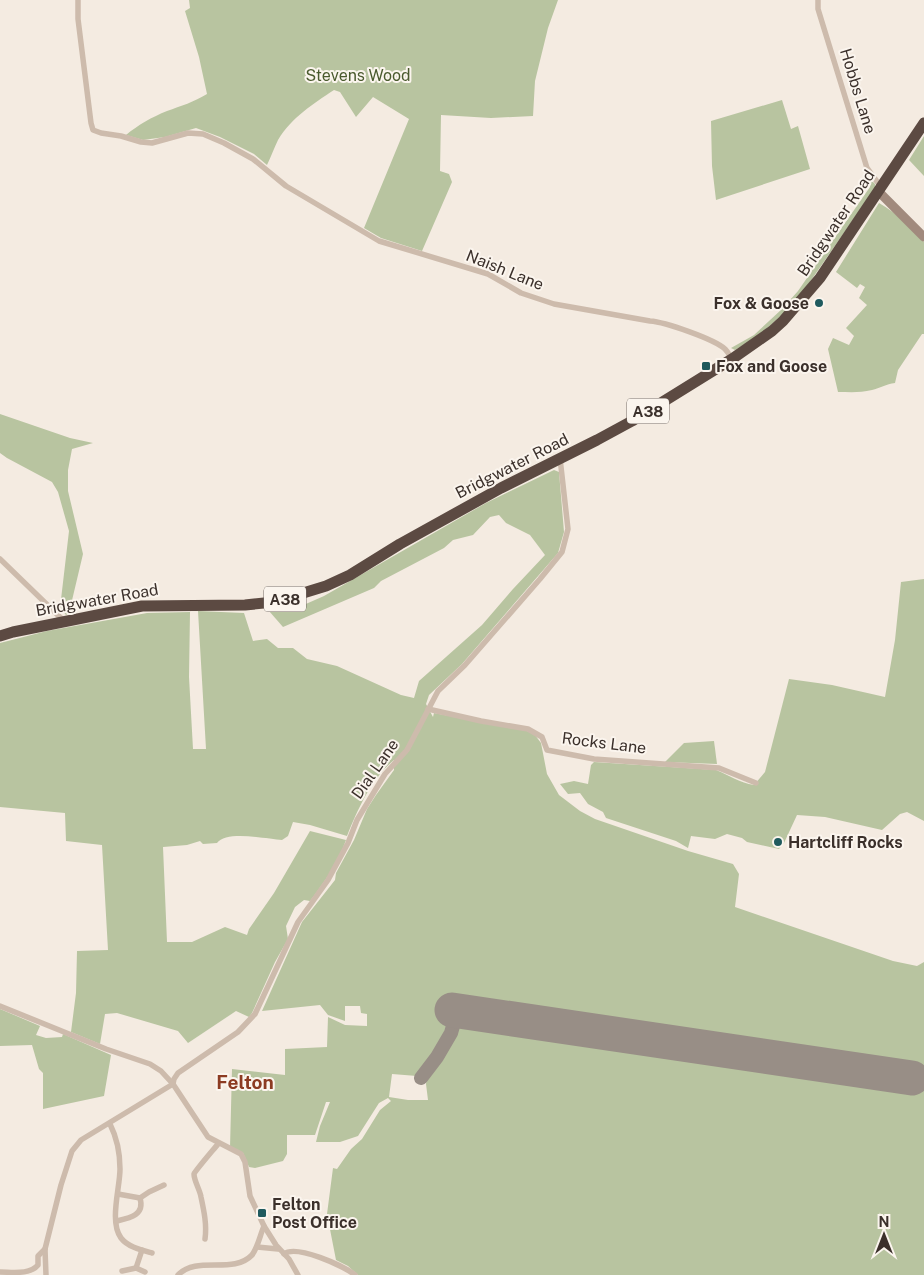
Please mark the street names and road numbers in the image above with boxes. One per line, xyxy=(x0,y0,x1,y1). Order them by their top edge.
street label: Hobbs Lane xyxy=(836,46,880,136)
street label: Bridgwater Road xyxy=(793,166,879,280)
street label: Naish Lane xyxy=(463,246,547,294)
road number: A38 xyxy=(627,398,669,424)
street label: Bridgwater Road xyxy=(452,429,572,503)
street label: Bridgwater Road xyxy=(34,580,160,620)
road number: A38 xyxy=(264,586,306,612)
street label: Rocks Lane xyxy=(561,728,647,758)
street label: Dial Lane xyxy=(347,735,403,803)

